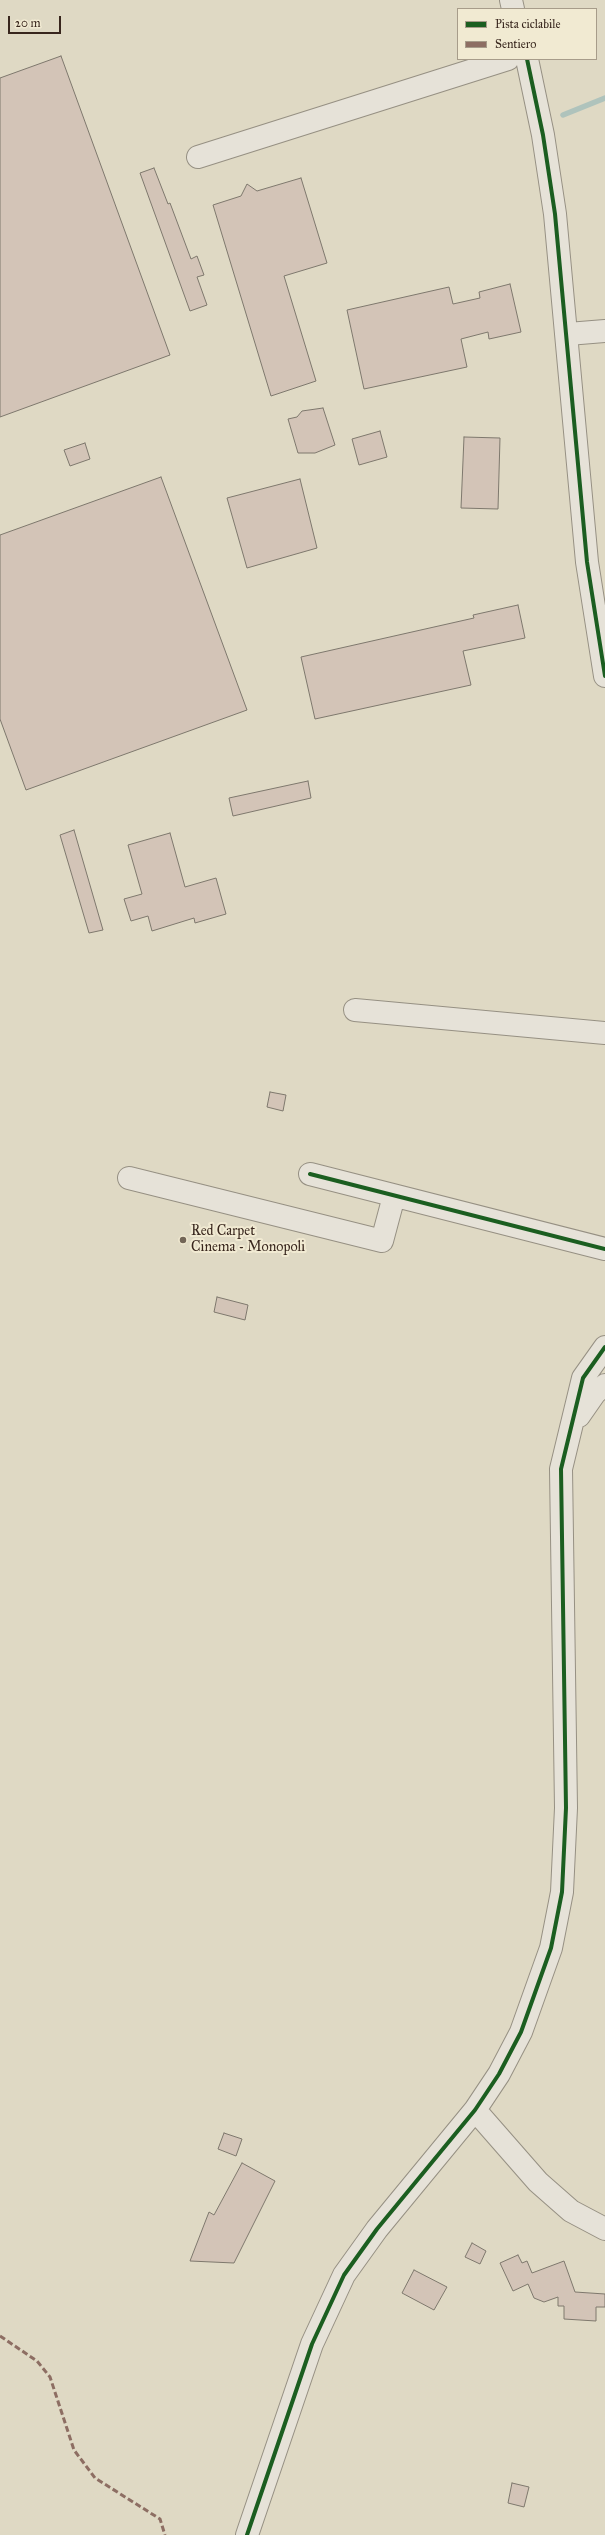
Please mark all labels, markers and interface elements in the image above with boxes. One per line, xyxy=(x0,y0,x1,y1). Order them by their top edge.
scale bar xyxy=(10,8,63,34)
legend xyxy=(457,8,597,60)
text: 20 m xyxy=(15,16,41,30)
text: Pista ciclabile xyxy=(495,17,560,31)
text: Sentiero xyxy=(495,37,536,51)
place label: Red Carpet Cinema - Monopoli xyxy=(191,1224,305,1256)
marker: Red Carpet Cinema - Monopoli xyxy=(178,1235,188,1245)

